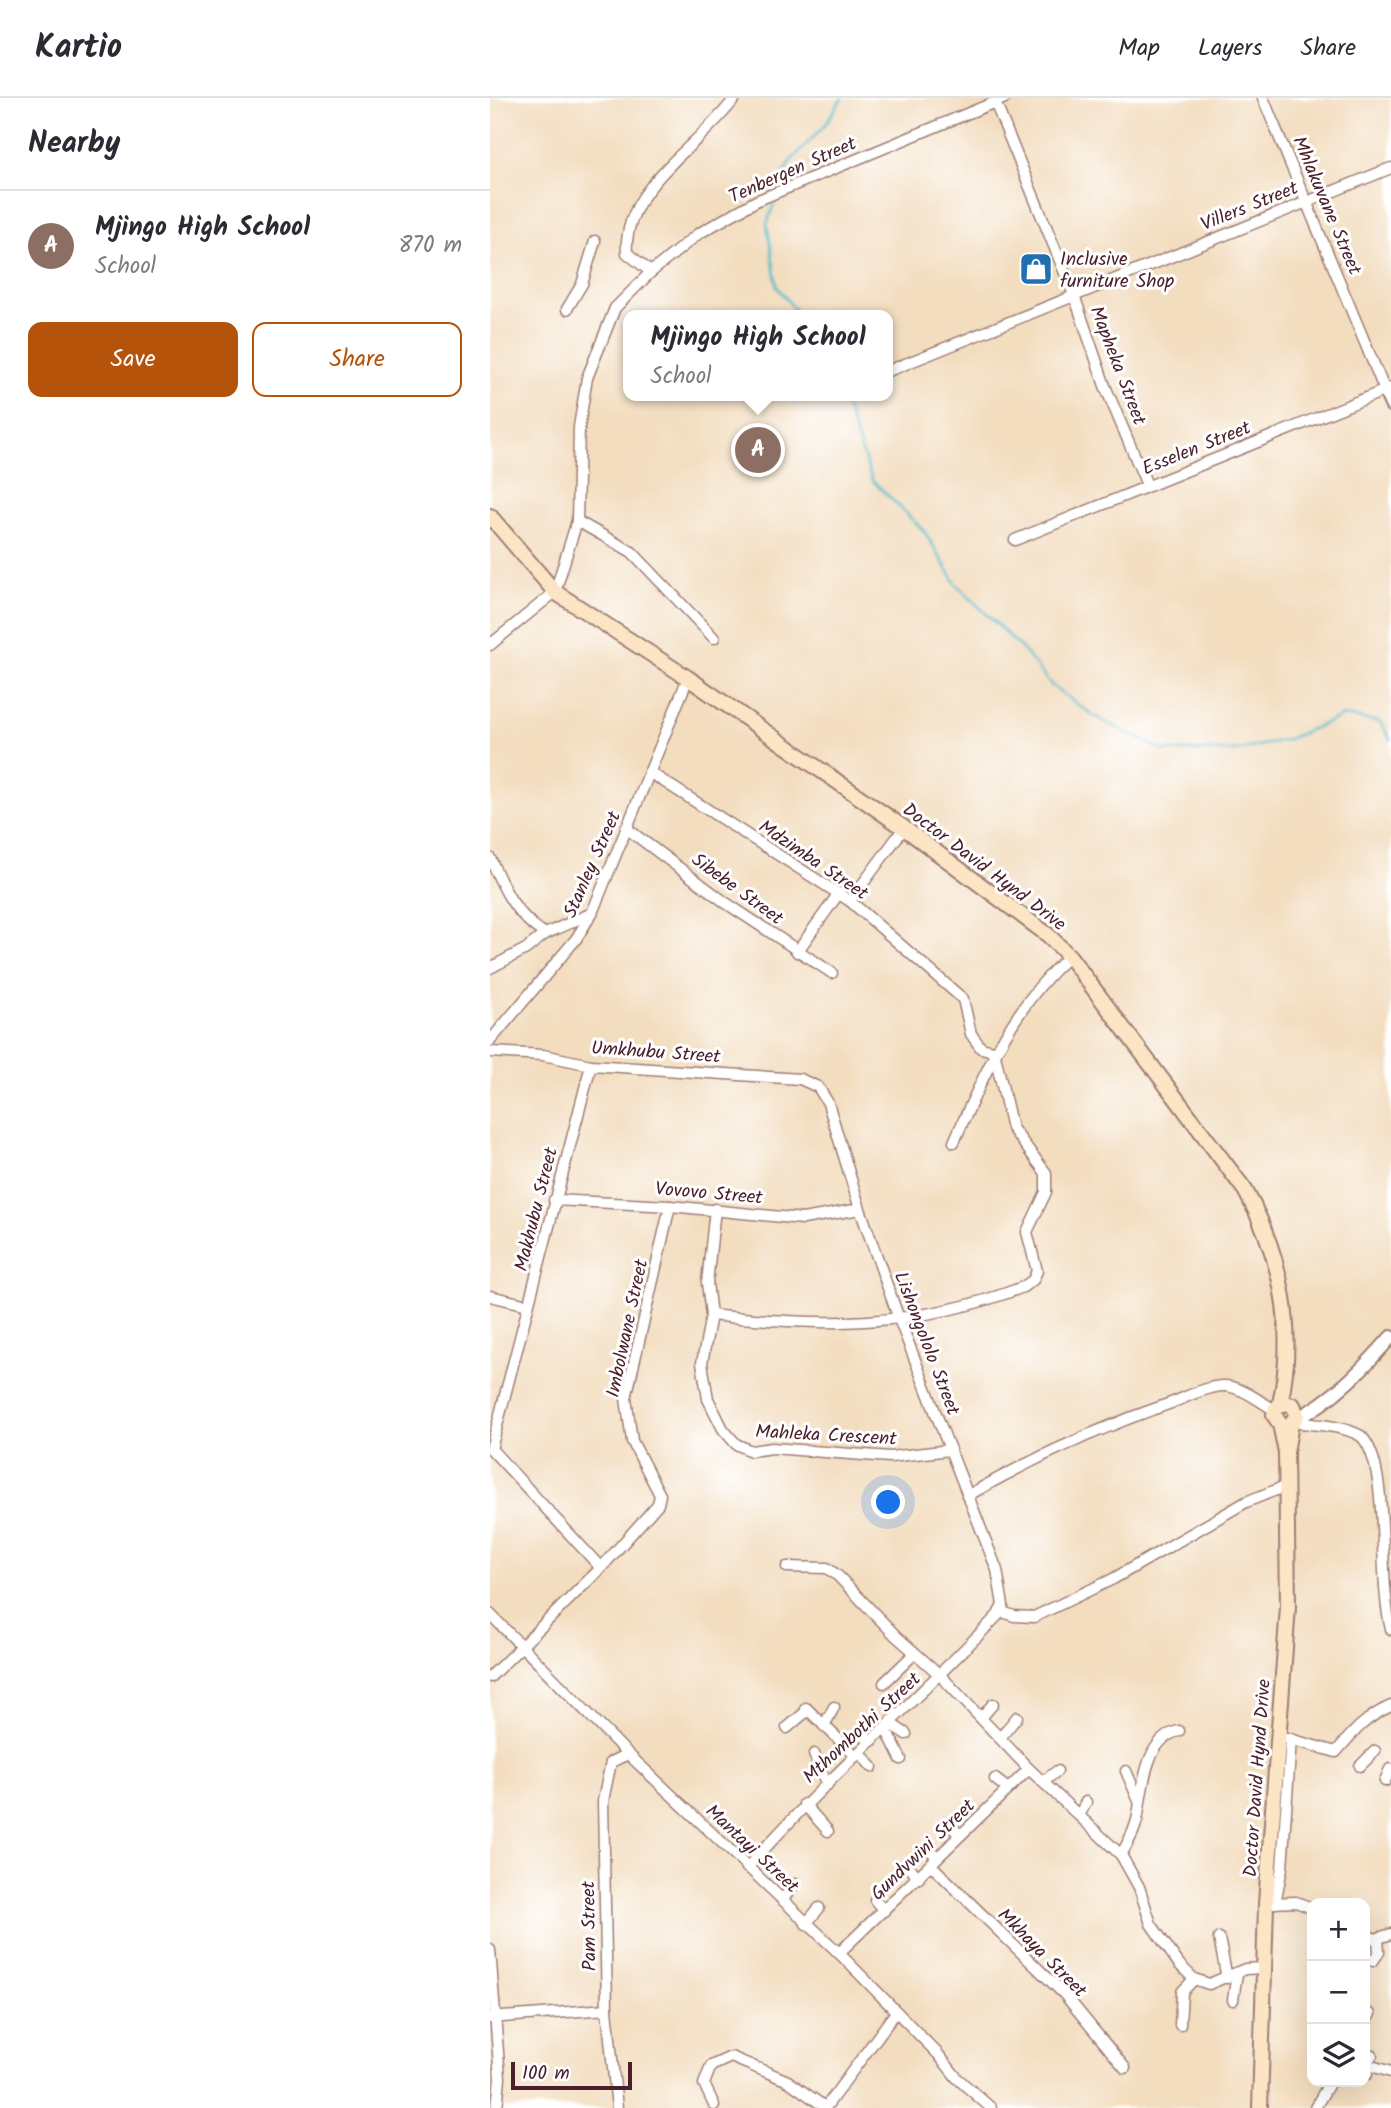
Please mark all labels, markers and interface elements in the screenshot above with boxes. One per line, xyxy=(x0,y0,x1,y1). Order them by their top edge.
text: Kartio xyxy=(35,22,122,75)
text: Map xyxy=(1118,29,1160,68)
text: Layers xyxy=(1198,29,1262,68)
text: Share xyxy=(1300,29,1356,68)
text: Nearby xyxy=(28,120,120,168)
street label: Tenbergen Street xyxy=(724,129,862,212)
street label: Mhlakuvane Street xyxy=(1283,132,1369,280)
street label: Villers Street xyxy=(1197,173,1304,240)
text: Mjingo High School xyxy=(95,207,310,249)
text: A xyxy=(44,228,58,264)
text: 870 m xyxy=(399,228,462,264)
place label: Inclusive furniture Shop xyxy=(1060,245,1174,297)
text: School xyxy=(95,249,156,285)
shop icon: Inclusive furniture Shop xyxy=(1017,250,1055,288)
street label: Mapheka Street xyxy=(1081,302,1154,430)
popup xyxy=(623,310,893,401)
text: Mjingo High School xyxy=(650,317,866,359)
button: Save xyxy=(28,322,238,397)
button: Share xyxy=(252,322,462,397)
text: School xyxy=(650,359,712,395)
street label: Esselen Street xyxy=(1138,413,1256,484)
pin: A xyxy=(735,424,781,476)
street label: Doctor David Hynd Drive xyxy=(896,796,1072,940)
street label: Stanley Street xyxy=(556,806,630,923)
street label: Mdzimba Street xyxy=(752,813,875,909)
street label: Sibebe Street xyxy=(685,846,790,934)
street label: Umkhubu Street xyxy=(590,1034,722,1073)
street label: Makhubu Street xyxy=(507,1144,567,1275)
street label: Vovovo Street xyxy=(654,1174,764,1214)
street label: Imbolwane Street xyxy=(599,1256,657,1400)
street label: Lishongololo Street xyxy=(885,1267,968,1421)
street label: Mahleka Crescent xyxy=(754,1417,898,1455)
your location xyxy=(871,1485,905,1519)
street label: Mthombothi Street xyxy=(796,1665,929,1792)
street label: Doctor David Hynd Drive xyxy=(1236,1678,1280,1878)
street label: Gundvwini Street xyxy=(864,1792,983,1909)
street label: Mantayi Street xyxy=(698,1798,806,1902)
street label: Pam Street xyxy=(574,1880,606,1971)
map controls xyxy=(1307,1898,1370,2087)
button: + xyxy=(1307,1898,1370,1961)
street label: Mkhaya Street xyxy=(990,1902,1094,2006)
button: − xyxy=(1307,1961,1370,2024)
button: layers xyxy=(1307,2024,1370,2087)
scale bar xyxy=(511,2059,632,2091)
text: 100 m xyxy=(522,2059,570,2089)

